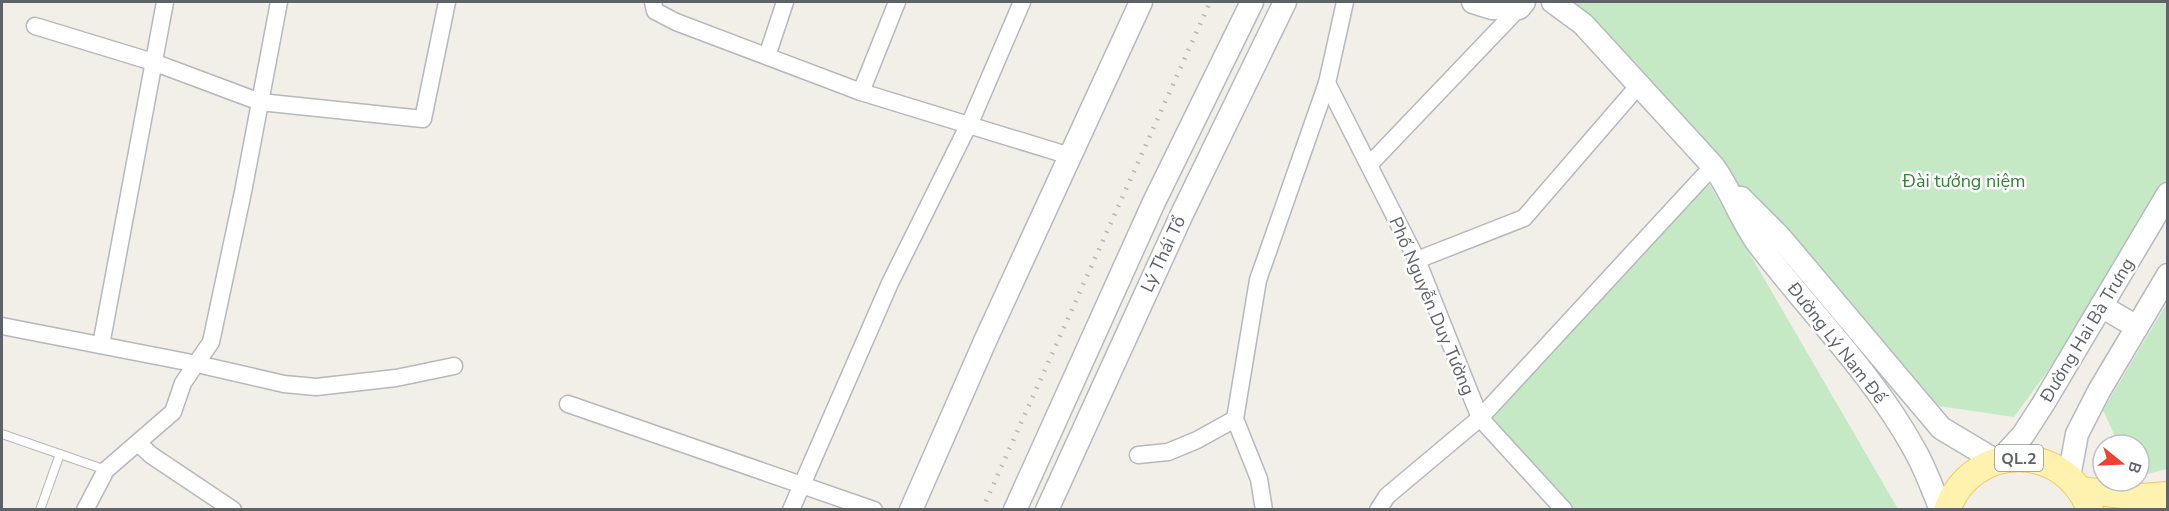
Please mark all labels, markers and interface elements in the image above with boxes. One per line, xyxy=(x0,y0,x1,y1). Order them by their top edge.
park label: Đài tưởng niệm xyxy=(1902,169,2025,193)
street label: Lý Thái Tổ xyxy=(1135,212,1191,296)
street label: Phố Nguyễn Duy Tường xyxy=(1384,213,1480,399)
street label: Đường Hai Bà Trưng xyxy=(2034,253,2140,407)
street label: Đường Lý Nam Đế xyxy=(1781,277,1892,409)
north arrow xyxy=(2091,433,2151,493)
road number: QL.2 xyxy=(1995,445,2043,471)
text: B xyxy=(2122,459,2146,476)

